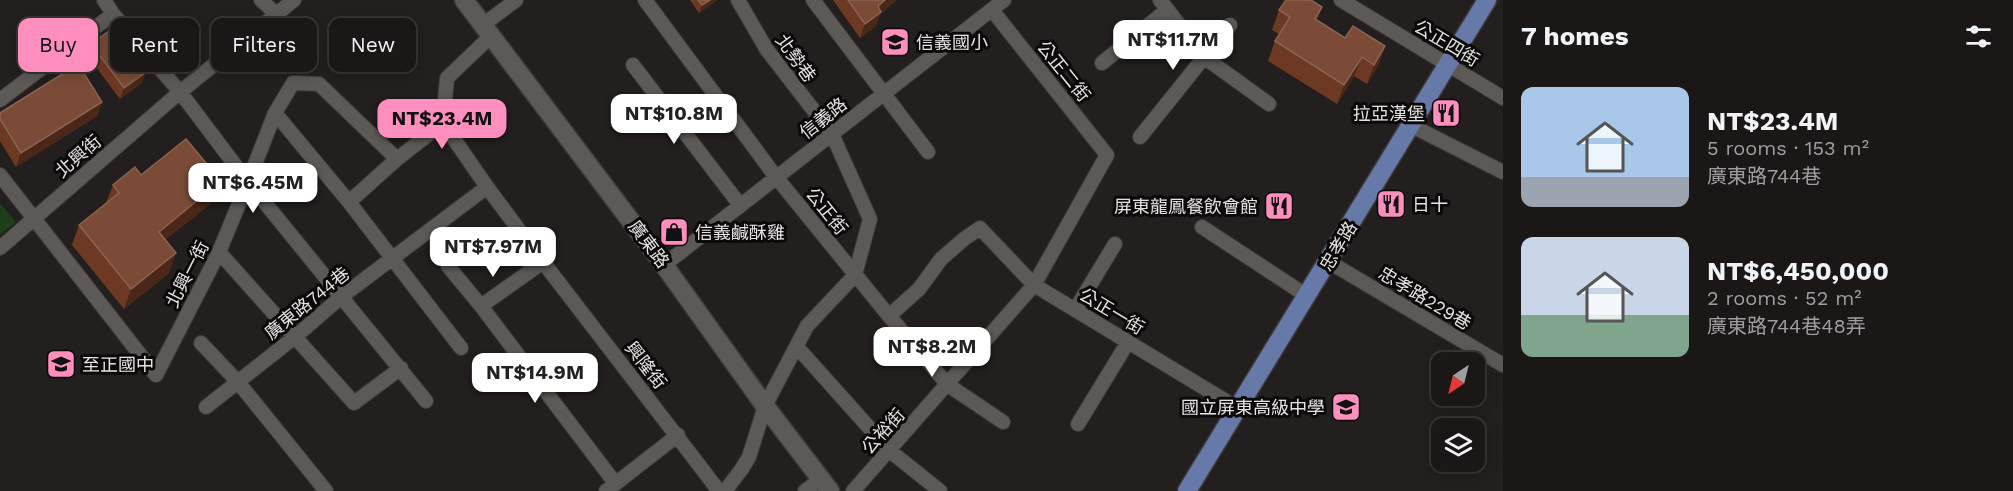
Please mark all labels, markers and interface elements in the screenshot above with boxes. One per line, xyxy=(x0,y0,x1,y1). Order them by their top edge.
street label: 公正四街 xyxy=(1411,15,1483,71)
chip: Buy xyxy=(18,18,98,72)
chip: Rent xyxy=(110,18,199,72)
chip: Filters xyxy=(211,18,317,72)
chip: New xyxy=(329,18,416,72)
pin: NT$11.7M xyxy=(1111,20,1235,71)
icon: filters xyxy=(1962,20,1995,53)
text: 7 homes xyxy=(1521,21,1629,51)
school or university icon: 信義國小 xyxy=(879,26,911,58)
text: NT$11.7M xyxy=(1127,27,1219,51)
street label: 北勢巷 xyxy=(772,30,820,86)
place label: 信義國小 xyxy=(916,32,988,53)
street label: 公正二街 xyxy=(1033,36,1095,106)
street label: 信義路 xyxy=(795,93,851,143)
pin: NT$10.8M xyxy=(612,94,736,145)
restaurant icon: 拉亞漢堡 xyxy=(1430,97,1462,129)
pin: NT$23.4M xyxy=(380,99,504,150)
text: NT$10.8M xyxy=(625,101,723,125)
place label: 拉亞漢堡 xyxy=(1353,103,1425,124)
text: NT$23.4M xyxy=(391,106,493,130)
text: NT$23.4M xyxy=(1707,106,1838,136)
icon: home xyxy=(1569,111,1641,183)
street label: 北興街 xyxy=(51,130,105,182)
text: 5 rooms · 153 m² xyxy=(1707,136,1869,160)
pin: NT$6.45M xyxy=(191,163,315,214)
text: 廣東路744巷 xyxy=(1707,164,1821,188)
text: NT$6.45M xyxy=(202,170,304,194)
street label: 公正街 xyxy=(802,183,852,239)
restaurant icon: 日十 xyxy=(1375,188,1407,220)
restaurant icon: 屏東龍鳳餐飲會館 xyxy=(1263,190,1295,222)
place label: 日十 xyxy=(1412,194,1448,215)
place label: 屏東龍鳳餐飲會館 xyxy=(1114,196,1258,217)
street label: 廣東路 xyxy=(624,216,674,272)
shop icon: 信義鹹酥雞 xyxy=(658,216,690,248)
street label: 忠孝路 xyxy=(1315,217,1361,275)
place label: 信義鹹酥雞 xyxy=(695,222,785,243)
pin: NT$7.97M xyxy=(431,227,555,278)
text: NT$7.97M xyxy=(444,234,542,258)
street label: 北興一街 xyxy=(161,237,213,311)
text: NT$6,450,000 xyxy=(1707,256,1889,286)
icon: home xyxy=(1569,261,1641,333)
street label: 廣東路744巷 xyxy=(260,262,354,344)
street label: 忠孝路229巷 xyxy=(1375,262,1475,334)
street label: 公正一街 xyxy=(1076,283,1148,339)
text: 2 rooms · 52 m² xyxy=(1707,286,1862,310)
text: 廣東路744巷48弄 xyxy=(1707,314,1866,338)
pin: NT$8.2M xyxy=(877,327,987,378)
text: NT$8.2M xyxy=(888,334,976,358)
street label: 興隆街 xyxy=(621,337,671,393)
school or university icon: 至正國中 xyxy=(45,348,77,380)
north arrow xyxy=(1431,352,1485,406)
map controls xyxy=(1431,352,1485,472)
pin: NT$14.9M xyxy=(473,353,597,404)
place label: 至正國中 xyxy=(82,354,154,375)
text: NT$14.9M xyxy=(486,360,584,384)
school or university icon: 國立屏東高級中學 xyxy=(1330,391,1362,423)
place label: 國立屏東高級中學 xyxy=(1181,397,1325,418)
street label: 公裕街 xyxy=(857,404,909,458)
button: layers xyxy=(1431,418,1485,472)

